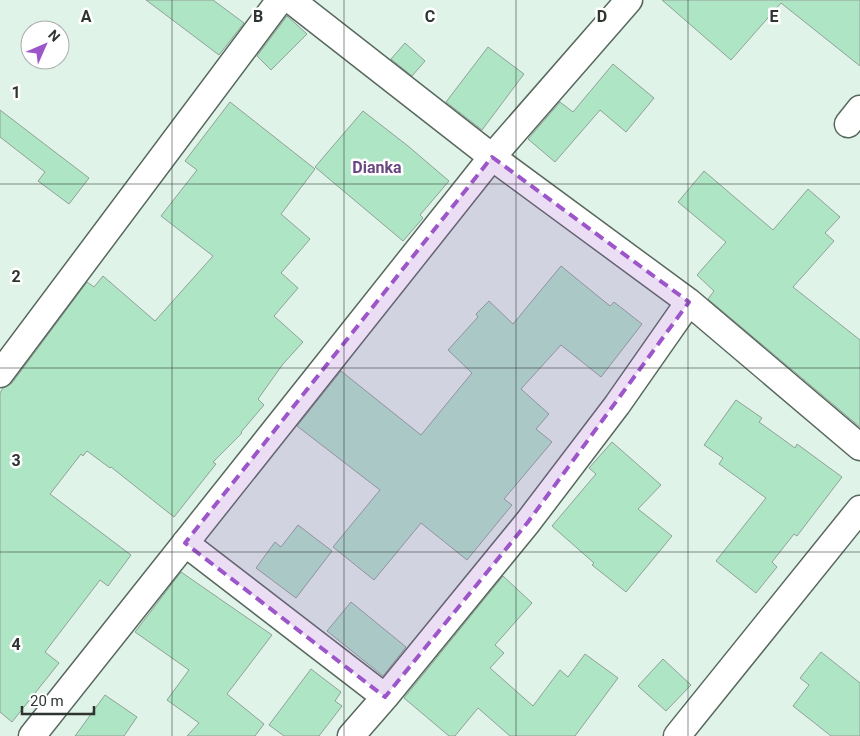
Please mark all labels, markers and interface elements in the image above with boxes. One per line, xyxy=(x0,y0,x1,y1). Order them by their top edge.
text: A xyxy=(81,7,92,26)
text: B xyxy=(253,7,263,26)
text: C xyxy=(425,7,435,26)
text: D xyxy=(597,7,607,26)
text: E xyxy=(770,7,779,26)
north arrow xyxy=(20,20,70,70)
text: N xyxy=(45,27,63,45)
text: 1 xyxy=(11,83,21,102)
district label: Dianka xyxy=(352,158,402,177)
text: 2 xyxy=(11,267,21,286)
text: 3 xyxy=(11,451,21,470)
text: 4 xyxy=(11,635,21,654)
scale bar xyxy=(22,684,95,716)
text: 20 m xyxy=(30,692,64,710)

